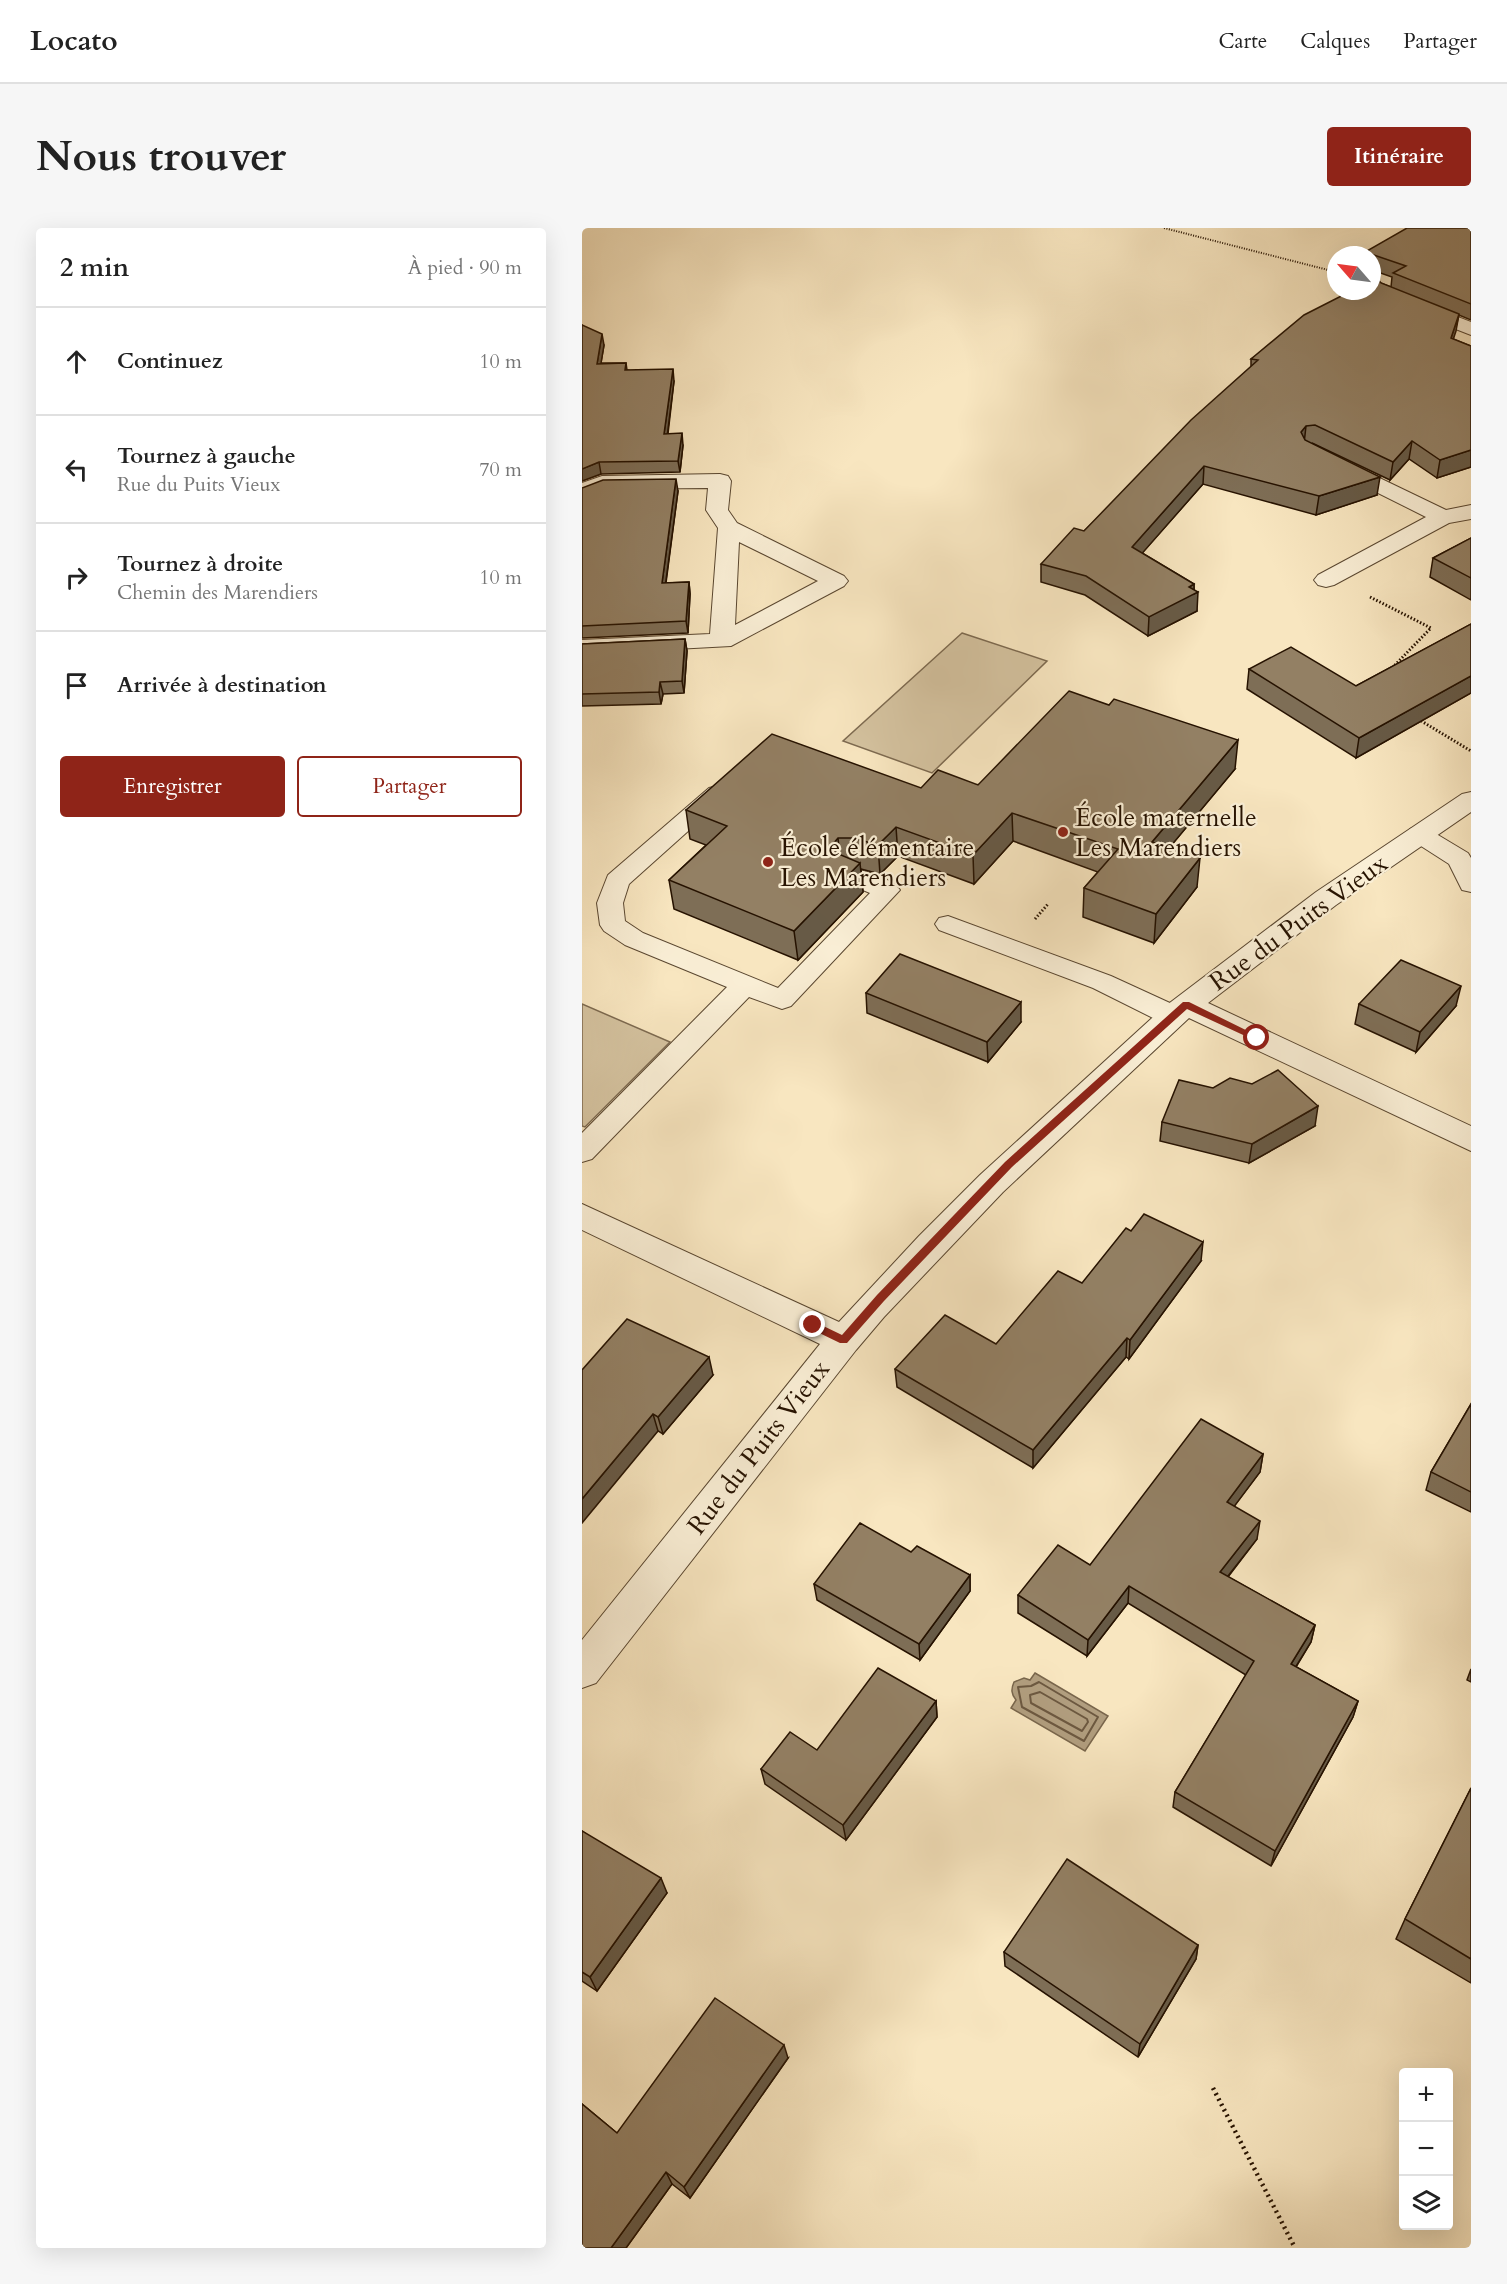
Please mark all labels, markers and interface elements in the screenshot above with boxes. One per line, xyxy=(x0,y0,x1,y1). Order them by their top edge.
text: Locato xyxy=(30,22,118,60)
text: Carte xyxy=(1218,27,1267,56)
text: Calques xyxy=(1300,27,1370,56)
text: Partager xyxy=(1403,27,1477,56)
button: Itinéraire xyxy=(1327,127,1471,186)
text: Nous trouver xyxy=(36,128,286,185)
north arrow xyxy=(1327,246,1381,300)
text: 2 min xyxy=(60,250,129,285)
text: À pied · 90 m xyxy=(408,254,522,281)
icon: ahead xyxy=(60,345,93,378)
text: Continuez xyxy=(117,346,223,376)
text: 10 m xyxy=(479,348,522,375)
text: Tournez à gauche xyxy=(117,441,296,471)
icon: left xyxy=(60,453,93,486)
text: 70 m xyxy=(479,456,522,483)
text: Rue du Puits Vieux xyxy=(117,471,280,498)
text: Tournez à droite xyxy=(117,549,283,579)
icon: right xyxy=(60,561,93,594)
text: 10 m xyxy=(479,564,522,591)
text: Chemin des Marendiers xyxy=(117,579,318,606)
icon: arrive xyxy=(60,669,93,702)
text: Arrivée à destination xyxy=(117,670,327,700)
button: Enregistrer xyxy=(60,756,285,817)
button: Partager xyxy=(297,756,522,817)
place label: École maternelle Les Marendiers xyxy=(1075,800,1257,865)
marker: École maternelle Les Marendiers xyxy=(1056,825,1070,839)
place label: École élémentaire Les Marendiers xyxy=(780,830,974,895)
street label: Rue du Puits Vieux xyxy=(1202,846,1395,999)
marker: École élémentaire Les Marendiers xyxy=(761,855,775,869)
route start xyxy=(1243,1024,1269,1050)
route end xyxy=(799,1311,825,1337)
street label: Rue du Puits Vieux xyxy=(679,1353,838,1542)
map controls xyxy=(1399,2068,1453,2230)
button: + xyxy=(1399,2068,1453,2122)
button: − xyxy=(1399,2122,1453,2176)
button: layers xyxy=(1399,2176,1453,2230)

